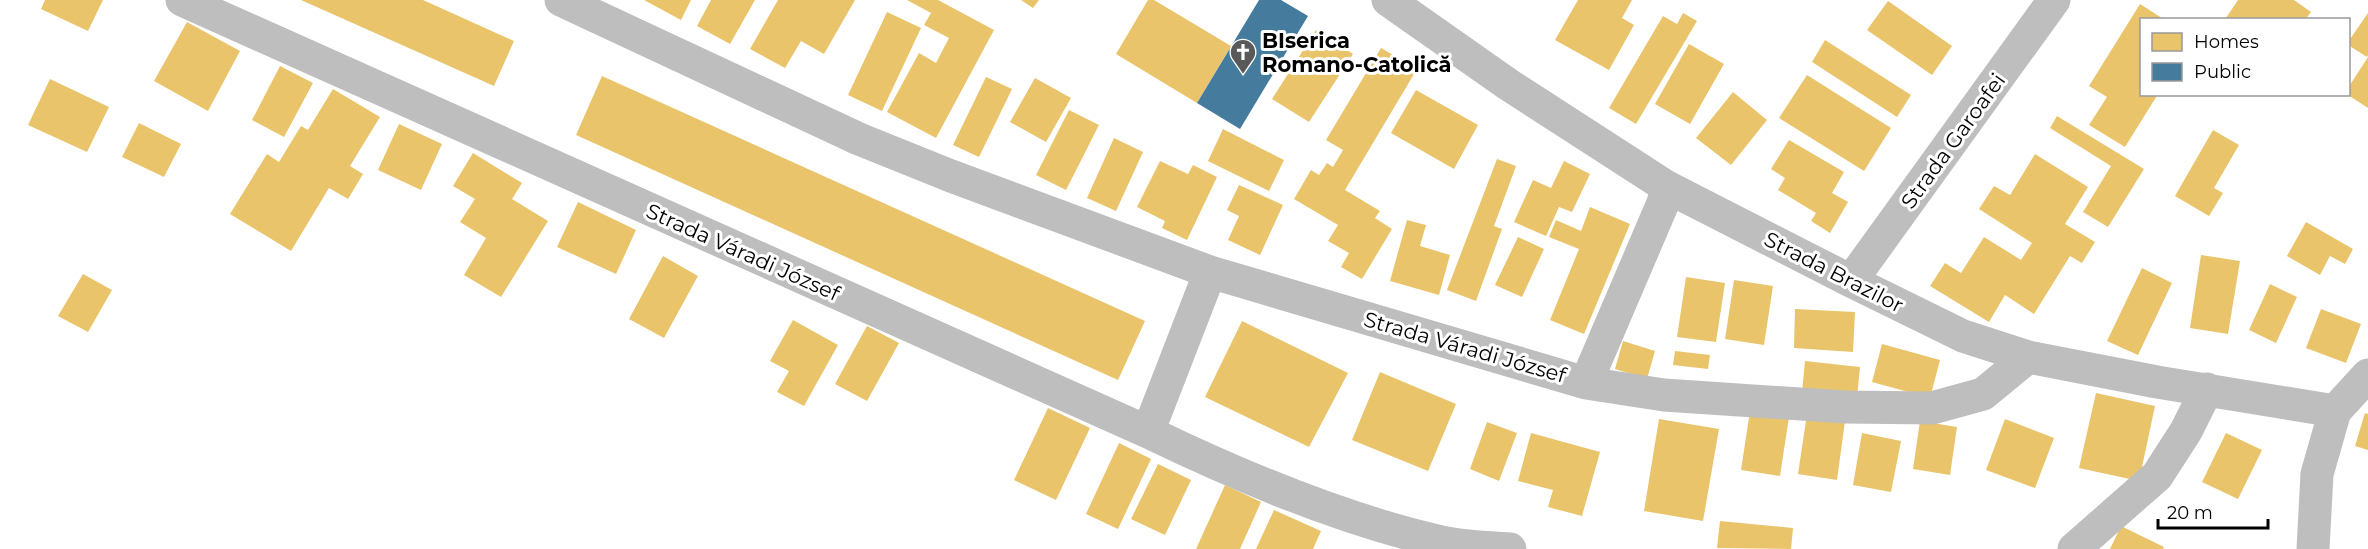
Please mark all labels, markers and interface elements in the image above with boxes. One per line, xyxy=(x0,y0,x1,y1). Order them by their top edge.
legend xyxy=(2140,18,2350,96)
place label: BIserica Romano-Catolică xyxy=(1262,28,1452,77)
text: Homes xyxy=(2194,31,2259,53)
church icon: BIserica Romano-Catolică xyxy=(1228,37,1258,75)
text: Public xyxy=(2194,61,2251,83)
street label: Strada Garoafei xyxy=(1896,69,2010,213)
street label: Strada Váradi József xyxy=(642,198,844,306)
street label: Strada Brazilor xyxy=(1760,226,1908,318)
street label: Strada Váradi József xyxy=(1361,306,1570,388)
scale bar xyxy=(2158,492,2268,530)
text: 20 m xyxy=(2167,502,2213,524)

